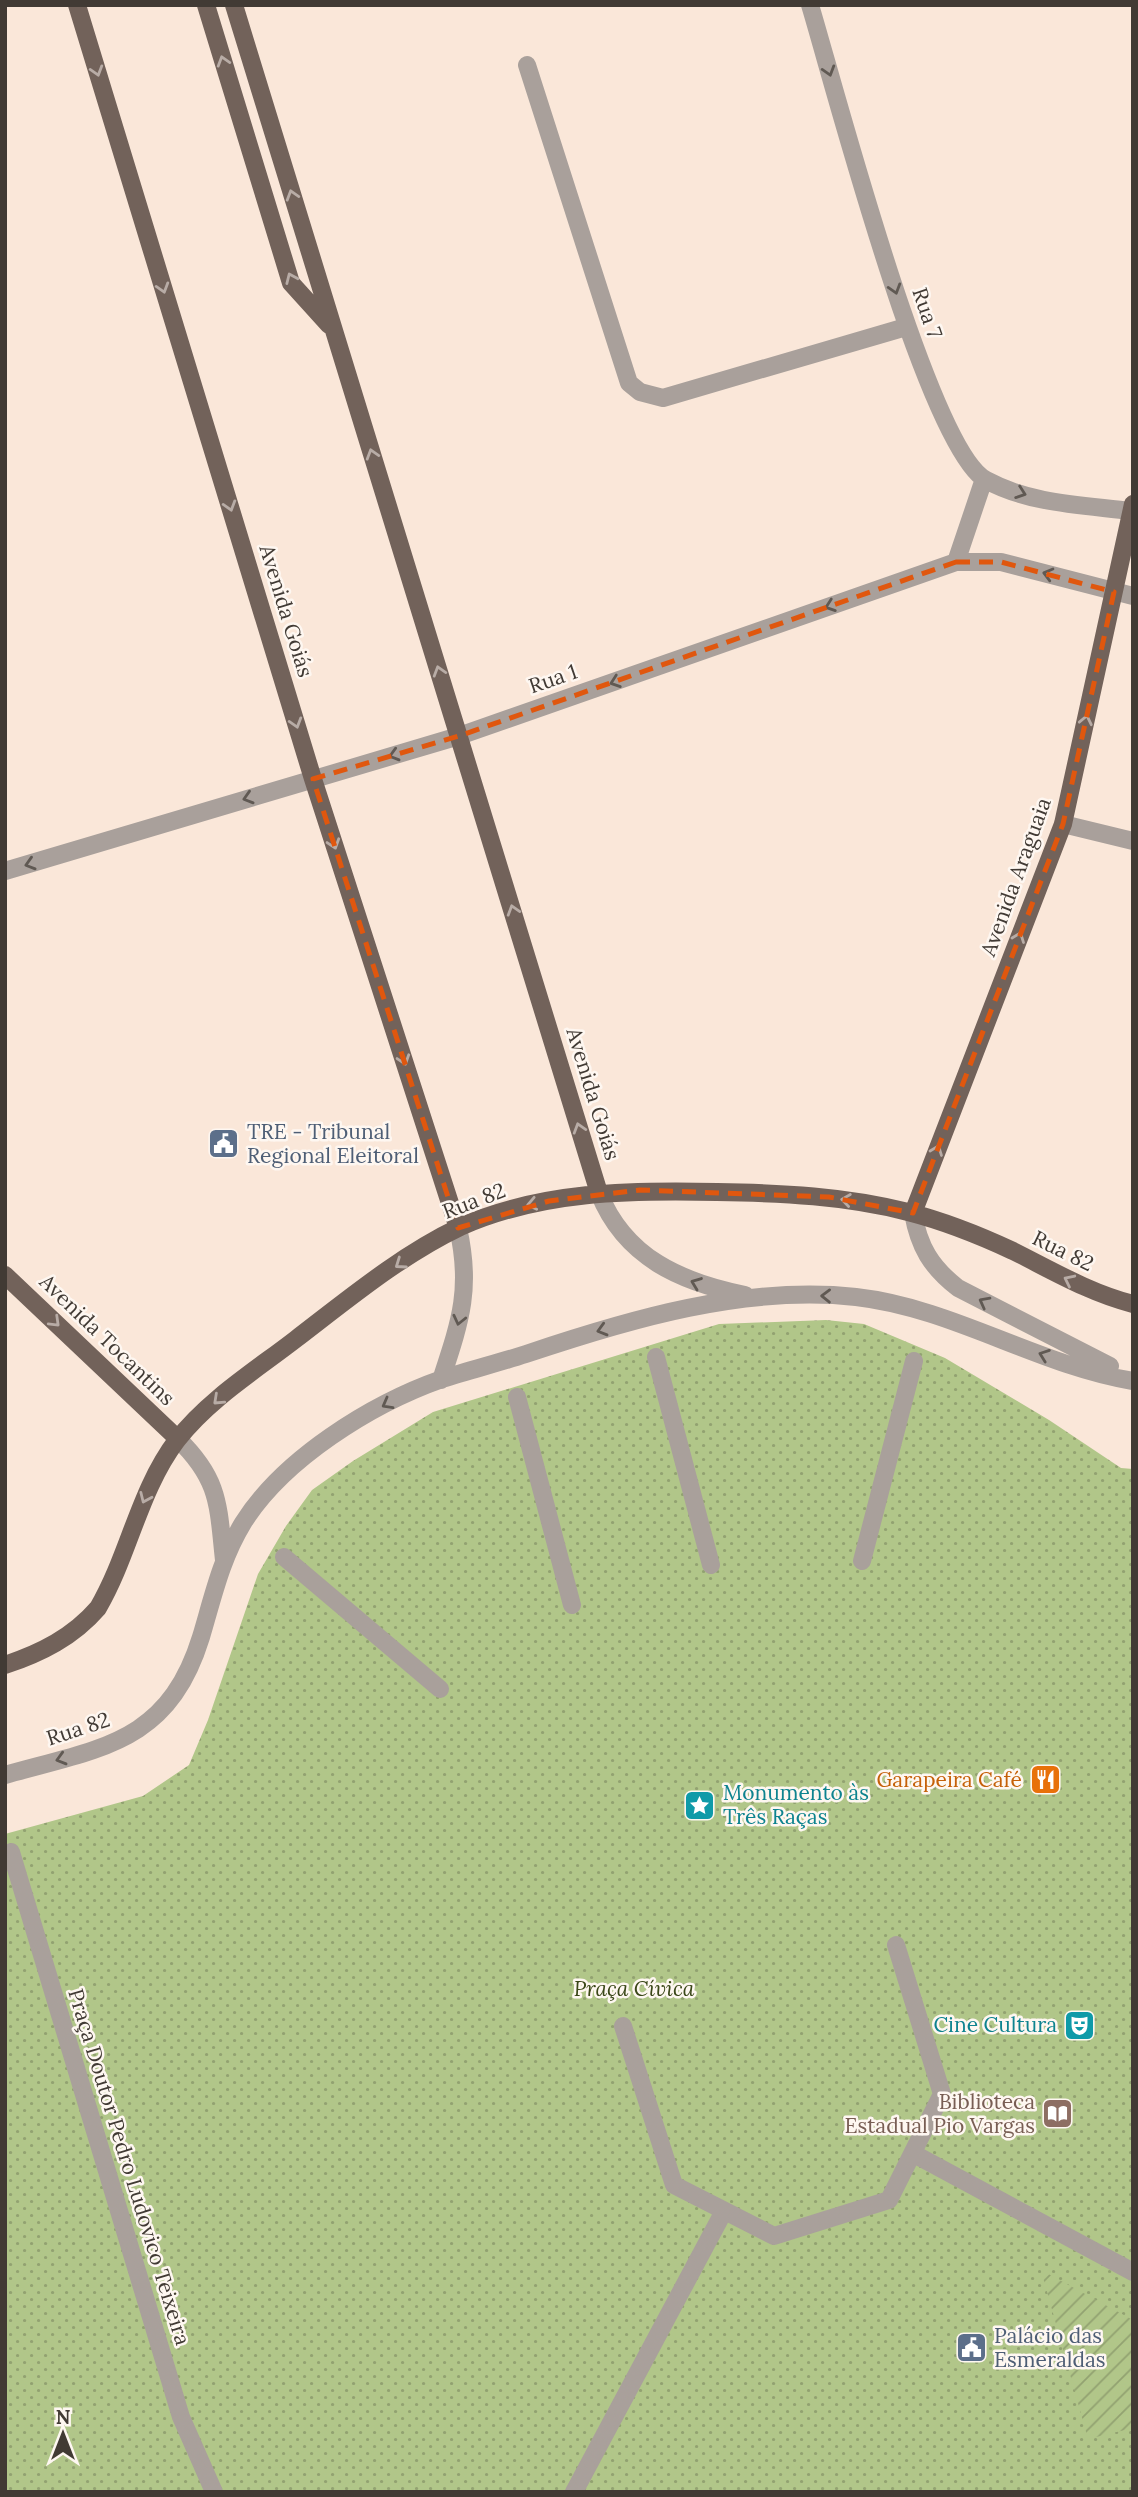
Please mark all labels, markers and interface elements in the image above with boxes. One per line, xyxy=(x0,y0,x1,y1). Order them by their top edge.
one-way arrow xyxy=(217,55,232,67)
one-way arrow xyxy=(88,64,103,76)
one-way arrow xyxy=(821,64,836,76)
one-way arrow xyxy=(286,189,300,201)
one-way arrow xyxy=(285,273,299,285)
one-way arrow xyxy=(155,282,170,294)
one-way arrow xyxy=(886,282,901,294)
street label: Rua 7 xyxy=(906,284,949,342)
one-way arrow xyxy=(366,448,380,461)
one-way arrow xyxy=(1015,484,1027,498)
one-way arrow xyxy=(221,499,236,511)
street label: Avenida Goiás xyxy=(253,540,319,680)
one-way arrow xyxy=(1042,568,1054,582)
one-way arrow xyxy=(824,598,836,612)
street label: Rua 1 xyxy=(525,658,581,699)
one-way arrow xyxy=(433,666,448,678)
one-way arrow xyxy=(610,674,622,688)
one-way arrow xyxy=(1077,715,1092,727)
one-way arrow xyxy=(288,717,302,729)
one-way arrow xyxy=(388,747,400,762)
one-way arrow xyxy=(242,790,254,805)
street label: Avenida Araguaia xyxy=(974,794,1057,961)
one-way arrow xyxy=(326,837,340,849)
one-way arrow xyxy=(24,855,36,870)
one-way arrow xyxy=(506,904,521,916)
one-way arrow xyxy=(1011,932,1025,944)
street label: Avenida Goiás xyxy=(560,1023,626,1163)
one-way arrow xyxy=(396,1053,410,1066)
place label: TRE - Tribunal Regional Eleitoral xyxy=(247,1118,419,1169)
one-way arrow xyxy=(573,1122,588,1134)
public building icon: TRE - Tribunal Regional Eleitoral xyxy=(207,1127,241,1161)
one-way arrow xyxy=(929,1144,943,1156)
street label: Rua 82 xyxy=(439,1176,509,1225)
one-way arrow xyxy=(840,1192,852,1207)
one-way arrow xyxy=(526,1196,538,1211)
street label: Rua 82 xyxy=(1028,1224,1098,1277)
one-way arrow xyxy=(395,1256,408,1268)
street label: Avenida Tocantins xyxy=(33,1267,181,1411)
one-way arrow xyxy=(1064,1274,1076,1288)
one-way arrow xyxy=(690,1277,703,1291)
one-way arrow xyxy=(820,1288,831,1304)
one-way arrow xyxy=(979,1296,992,1310)
one-way arrow xyxy=(47,1313,60,1326)
one-way arrow xyxy=(453,1314,468,1326)
one-way arrow xyxy=(596,1322,608,1337)
one-way arrow xyxy=(1038,1349,1050,1363)
one-way arrow xyxy=(213,1392,226,1405)
one-way arrow xyxy=(382,1396,395,1409)
one-way arrow xyxy=(139,1491,153,1503)
street label: Rua 82 xyxy=(43,1706,113,1751)
one-way arrow xyxy=(55,1751,67,1765)
restaurant icon: Garapeira Café xyxy=(1028,1763,1062,1797)
place label: Garapeira Café xyxy=(876,1766,1022,1793)
place label: Monumento às Três Raças xyxy=(723,1779,869,1830)
place icon: Monumento às Três Raças xyxy=(683,1788,717,1822)
park label: Praça Cívica xyxy=(574,1975,695,2002)
street label: Praça Doutor Pedro Ludovico Teixeira xyxy=(62,1985,197,2348)
theatre icon: Cine Cultura xyxy=(1063,2008,1097,2042)
place label: Cine Cultura xyxy=(933,2011,1057,2038)
place label: Biblioteca Estadual Pio Vargas xyxy=(844,2088,1035,2139)
library icon: Biblioteca Estadual Pio Vargas xyxy=(1041,2097,1075,2131)
place label: Palácio das Esmeraldas xyxy=(994,2322,1106,2373)
public building icon: Palácio das Esmeraldas xyxy=(954,2331,988,2365)
north arrow xyxy=(28,2399,98,2469)
text: N xyxy=(56,2405,71,2429)

